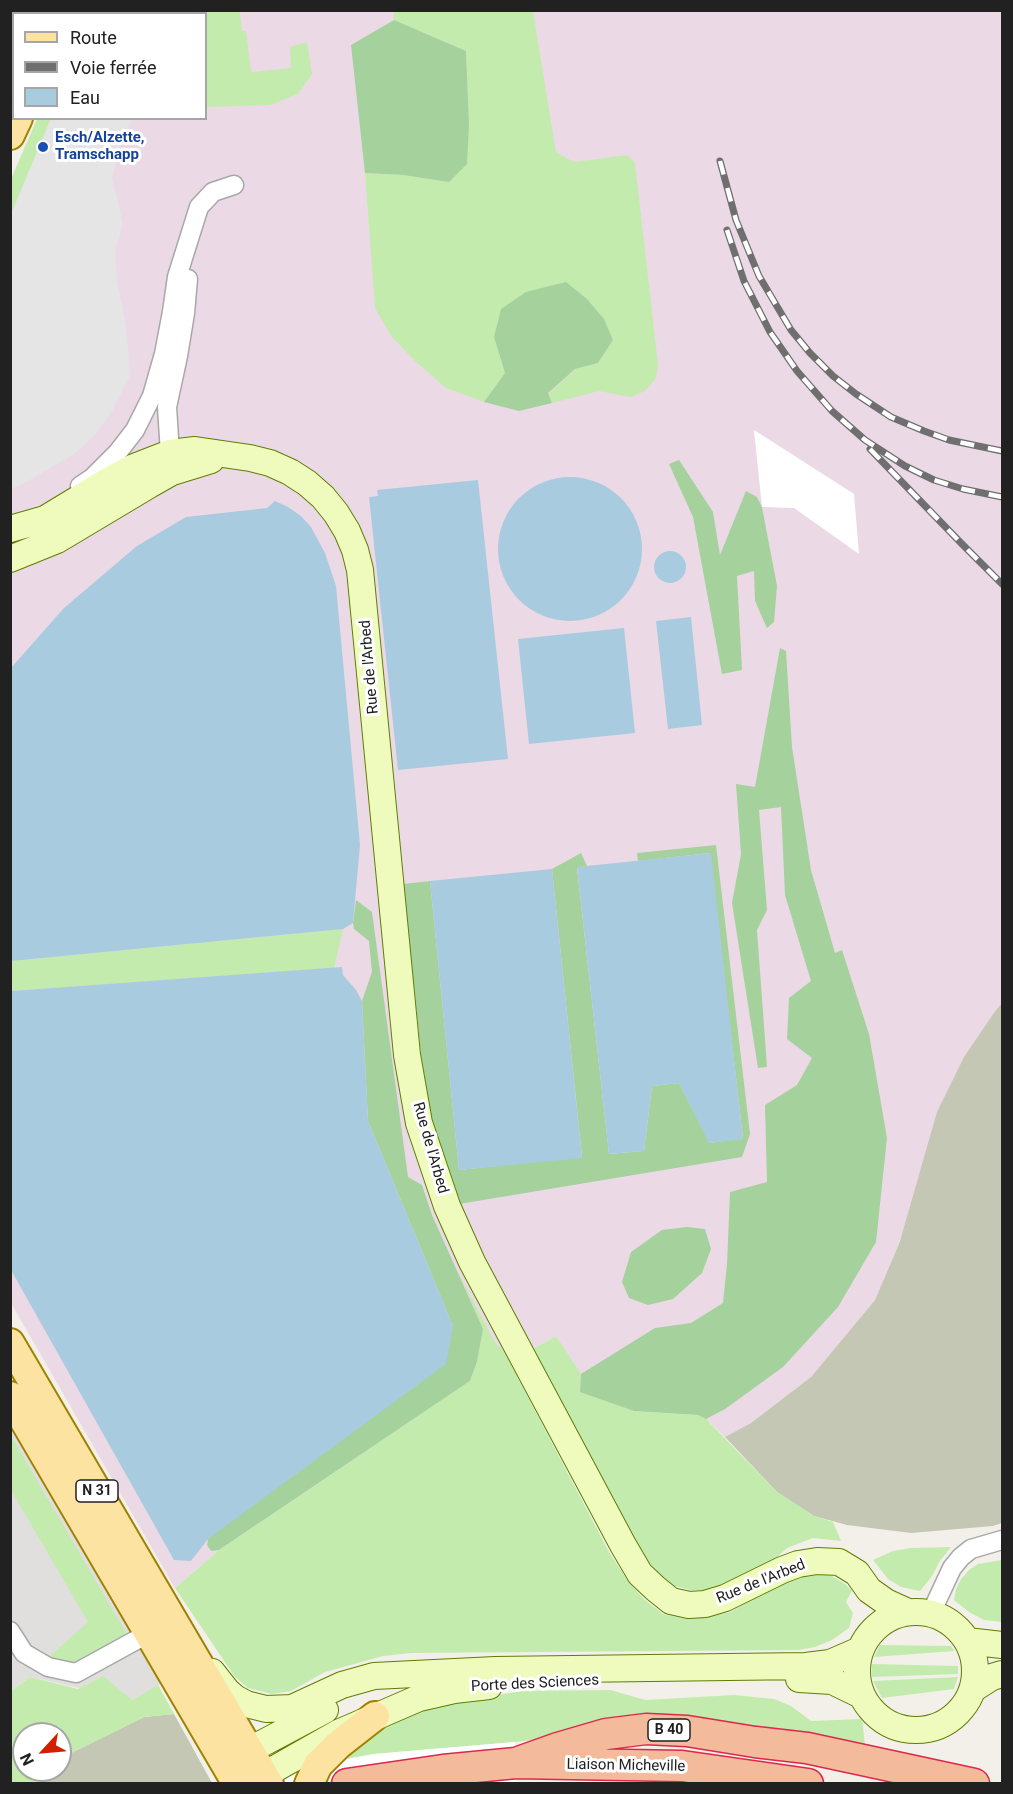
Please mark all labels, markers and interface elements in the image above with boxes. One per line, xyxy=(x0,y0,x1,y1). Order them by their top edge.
legend xyxy=(12,12,207,120)
text: Route xyxy=(70,27,117,48)
text: Voie ferrée xyxy=(70,57,156,78)
text: Eau xyxy=(70,87,100,108)
place label: Esch/Alzette, Tramschapp xyxy=(55,129,145,164)
marker: Esch/Alzette, Tramschapp xyxy=(36,140,50,154)
street label: Rue de l'Arbed xyxy=(357,619,383,715)
street label: Rue de l'Arbed xyxy=(408,1100,452,1196)
road number: N 31 xyxy=(76,1480,118,1502)
street label: Rue de l'Arbed xyxy=(714,1556,808,1608)
street label: Porte des Sciences xyxy=(471,1672,599,1696)
road number: B 40 xyxy=(648,1719,690,1741)
north arrow xyxy=(12,1722,72,1782)
text: N xyxy=(16,1750,38,1768)
street label: Liaison Micheville xyxy=(566,1756,686,1776)

